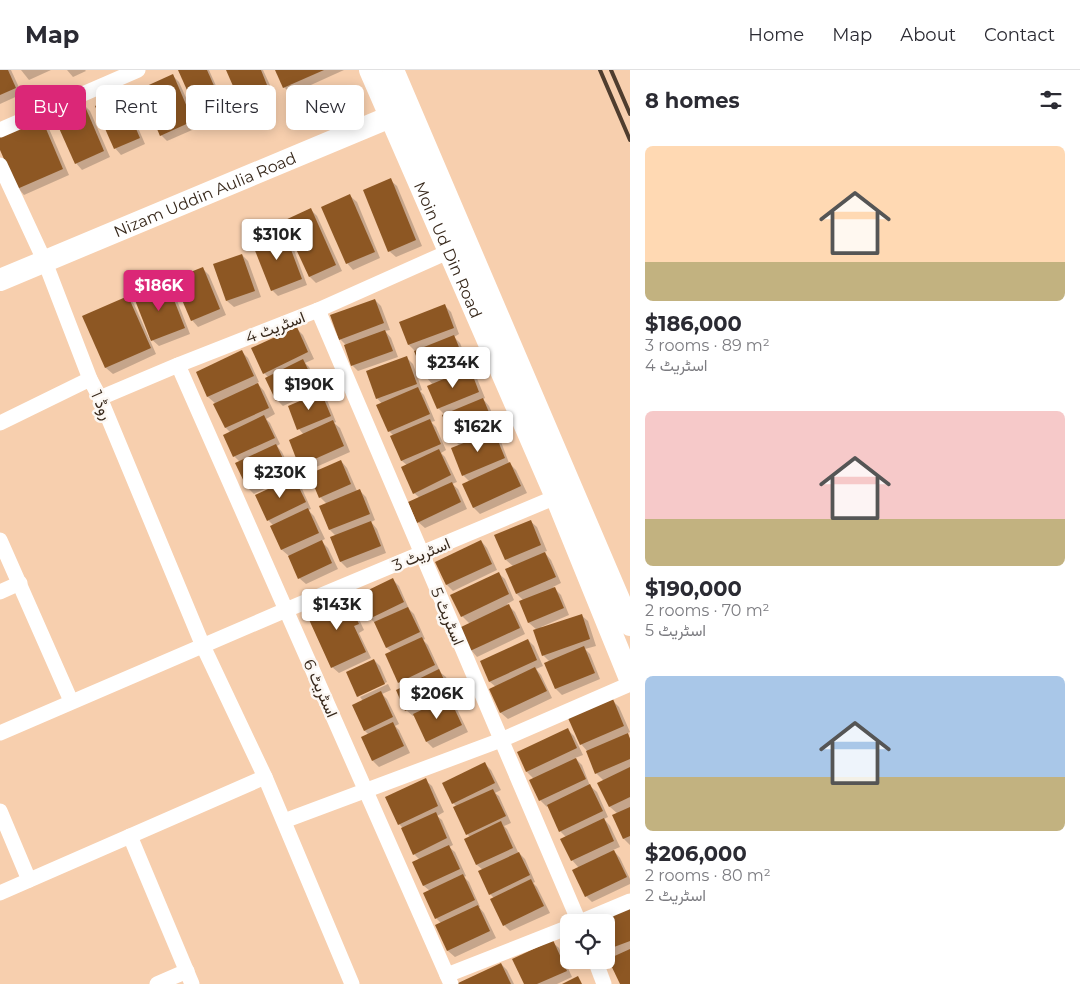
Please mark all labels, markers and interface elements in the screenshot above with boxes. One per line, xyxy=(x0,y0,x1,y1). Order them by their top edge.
text: Map xyxy=(25,20,79,49)
text: Home xyxy=(748,24,804,46)
text: Map xyxy=(832,24,872,46)
text: About xyxy=(900,24,956,46)
text: Contact xyxy=(984,24,1055,46)
chip: Buy xyxy=(15,85,86,130)
chip: Rent xyxy=(96,85,176,130)
chip: Filters xyxy=(186,85,276,130)
chip: New xyxy=(286,85,364,130)
icon: filters xyxy=(1037,86,1065,114)
text: 8 homes xyxy=(645,88,740,113)
street label: Nizam Uddin Aulia Road xyxy=(111,148,299,241)
icon: home xyxy=(810,178,900,268)
street label: Moin Ud Din Road xyxy=(410,179,486,321)
pin: $310K xyxy=(242,218,312,261)
text: $310K xyxy=(253,225,301,244)
pin: $186K xyxy=(124,270,194,312)
text: $186K xyxy=(135,276,183,295)
street label: اسٹریٹ 4 xyxy=(243,307,308,348)
text: $186,000 xyxy=(645,311,742,336)
text: 3 rooms · 89 m² xyxy=(645,336,770,355)
pin: $234K xyxy=(418,346,488,389)
text: $234K xyxy=(427,353,479,372)
text: اسٹریٹ 4 xyxy=(645,356,708,375)
pin: $190K xyxy=(274,368,344,411)
text: $190K xyxy=(284,375,334,394)
street label: روڈ 1 xyxy=(86,388,116,423)
pin: $162K xyxy=(443,410,513,453)
text: $162K xyxy=(454,417,502,436)
icon: home xyxy=(810,443,900,533)
pin: $230K xyxy=(245,456,315,499)
text: $230K xyxy=(254,463,306,482)
street label: اسٹریٹ 3 xyxy=(389,534,453,576)
text: $190,000 xyxy=(645,576,742,601)
street label: اسٹریٹ 5 xyxy=(426,584,468,648)
pin: $143K xyxy=(302,588,372,631)
text: $143K xyxy=(313,595,361,614)
text: 2 rooms · 70 m² xyxy=(645,601,770,620)
text: اسٹریٹ 5 xyxy=(645,621,706,640)
street label: اسٹریٹ 6 xyxy=(298,656,342,721)
pin: $206K xyxy=(402,678,472,720)
text: $206K xyxy=(411,684,463,703)
icon: home xyxy=(810,708,900,798)
text: $206,000 xyxy=(645,841,747,866)
text: 2 rooms · 80 m² xyxy=(645,866,771,885)
text: اسٹریٹ 2 xyxy=(645,886,706,905)
map controls xyxy=(560,914,615,969)
button: locate xyxy=(560,914,615,969)

